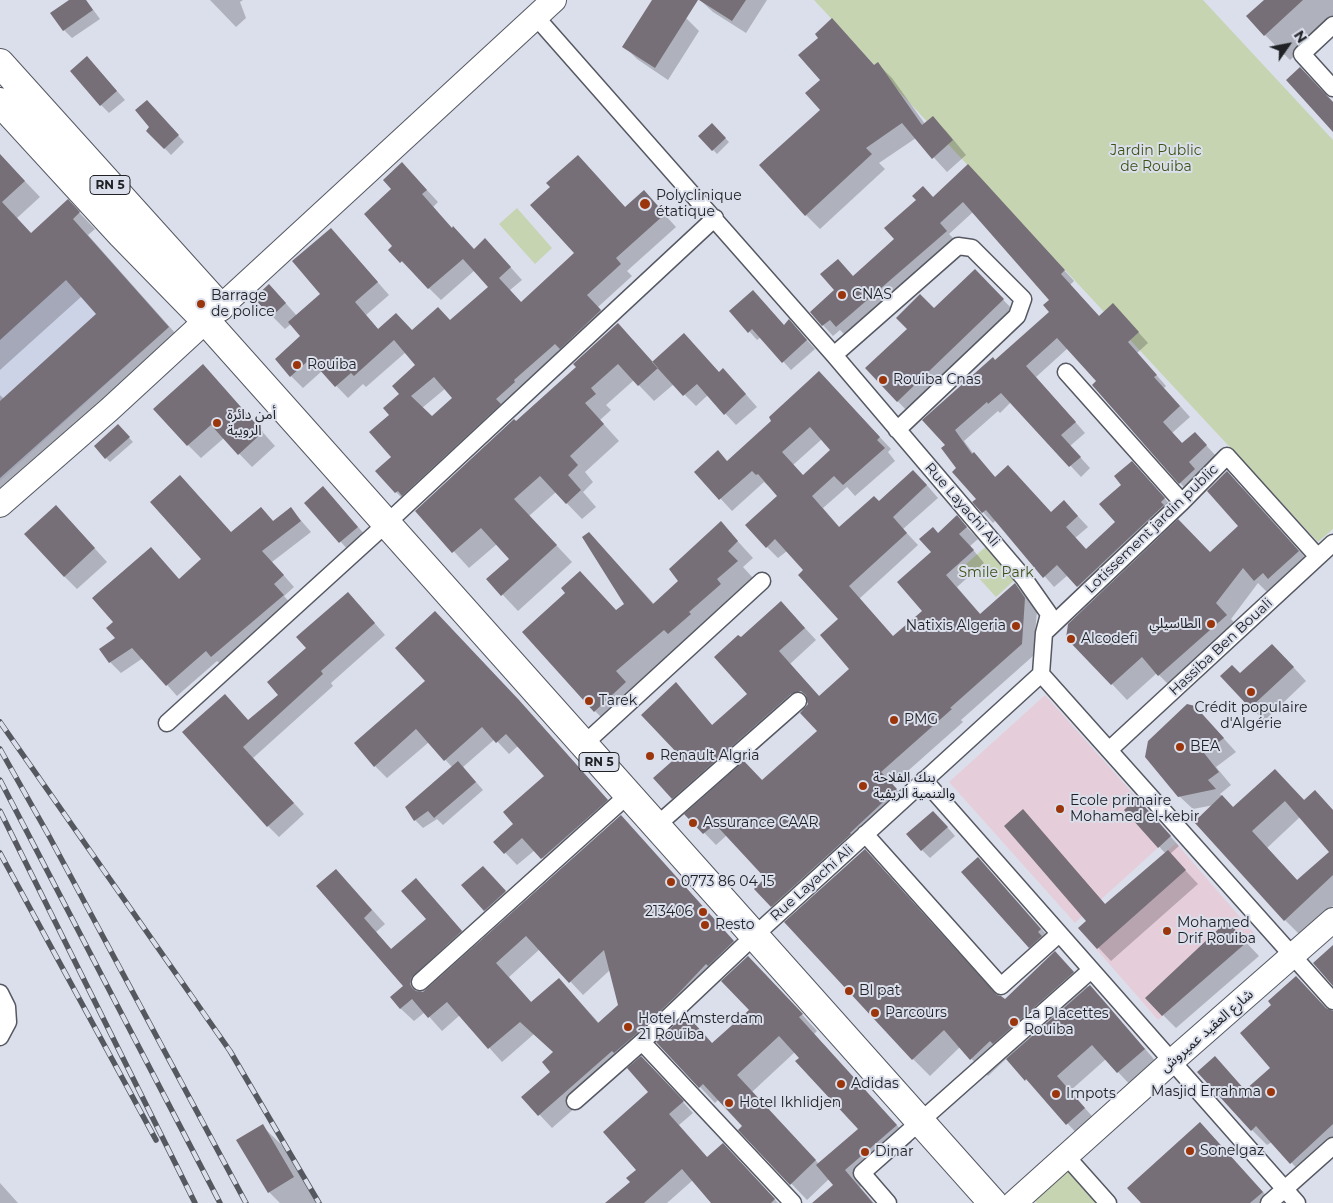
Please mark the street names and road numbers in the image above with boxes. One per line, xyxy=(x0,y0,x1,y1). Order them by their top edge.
road number: RN 5 xyxy=(90,176,130,194)
street label: Rue Layachi Ali xyxy=(921,460,1003,550)
street label: Lotissement jardin public xyxy=(1082,461,1222,597)
street label: Hassiba Ben Bouali xyxy=(1166,595,1276,699)
road number: RN 5 xyxy=(579,752,619,772)
street label: Rue Layachi Ali xyxy=(767,841,857,925)
street label: شارع العقيد عميروش xyxy=(1157,986,1257,1076)

